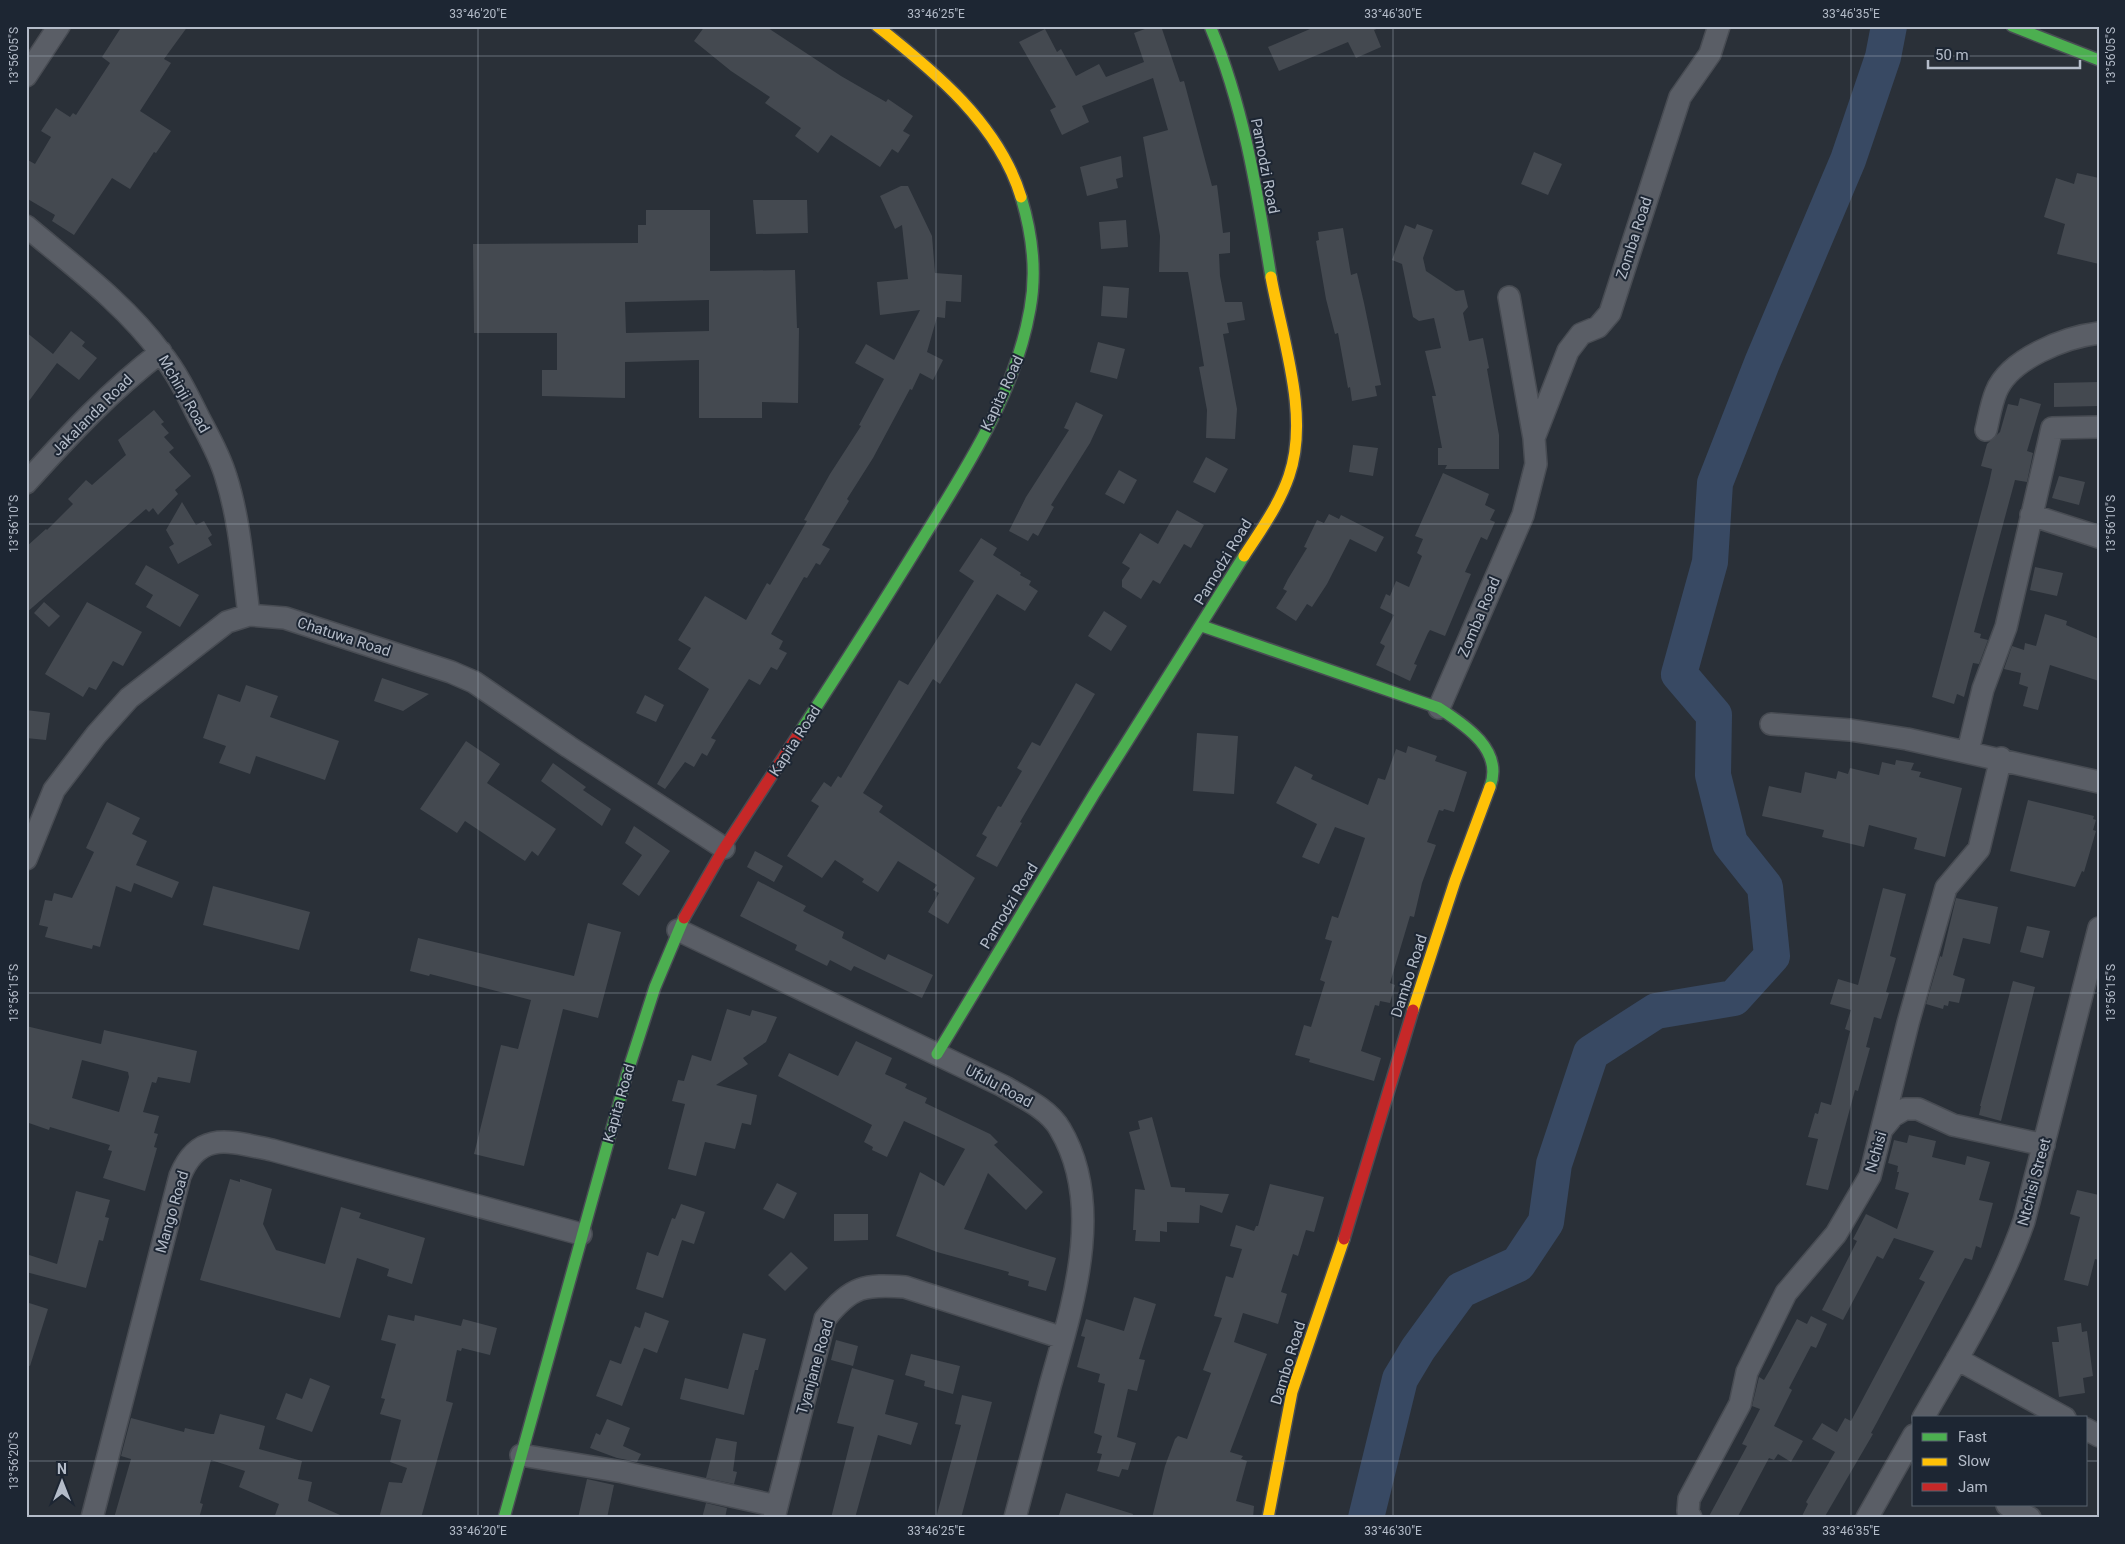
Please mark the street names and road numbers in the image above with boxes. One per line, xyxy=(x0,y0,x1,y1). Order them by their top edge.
street label: Pamodzi Road xyxy=(1247,117,1283,215)
street label: Zomba Road xyxy=(1612,195,1656,281)
street label: Mchinji Road xyxy=(155,352,213,436)
street label: Kapita Road xyxy=(977,353,1027,433)
street label: Jakalanda Road xyxy=(48,371,136,459)
street label: Pamodzi Road xyxy=(1190,516,1256,608)
street label: Zomba Road xyxy=(1454,574,1504,660)
street label: Chatuwa Road xyxy=(295,613,393,661)
street label: Kapita Road xyxy=(765,702,825,780)
street label: Pamodzi Road xyxy=(976,860,1042,952)
street label: Dambo Road xyxy=(1387,932,1431,1020)
street label: Ufulu Road xyxy=(962,1061,1036,1111)
street label: Kapita Road xyxy=(599,1062,639,1144)
street label: Nchisi xyxy=(1862,1129,1890,1175)
street label: Ntchisi Street xyxy=(2014,1136,2054,1228)
street label: Mango Road xyxy=(152,1169,192,1255)
street label: Tyanjane Road xyxy=(793,1317,837,1417)
street label: Dambo Road xyxy=(1267,1319,1309,1407)

